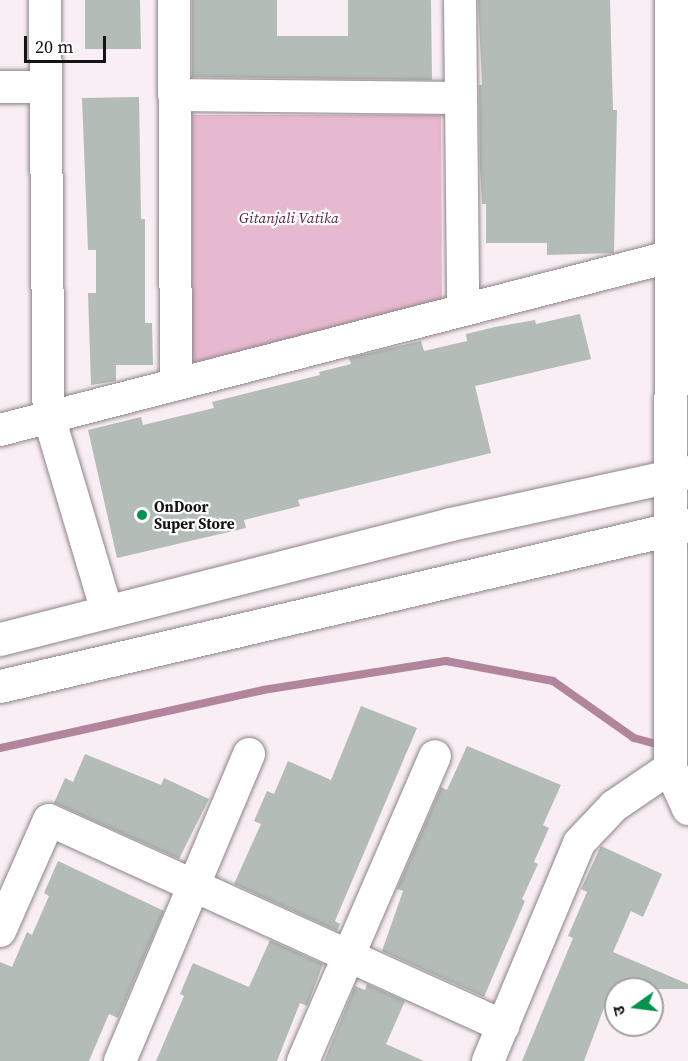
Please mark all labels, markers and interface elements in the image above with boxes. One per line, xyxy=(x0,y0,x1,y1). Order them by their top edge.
scale bar xyxy=(27,24,110,62)
text: 20 m xyxy=(35,34,73,59)
park label: Gitanjali Vatika xyxy=(239,209,339,227)
place label: OnDoor Super Store xyxy=(154,497,235,532)
marker: OnDoor Super Store xyxy=(135,508,149,522)
north arrow xyxy=(604,977,664,1037)
text: उ xyxy=(607,1004,630,1018)

